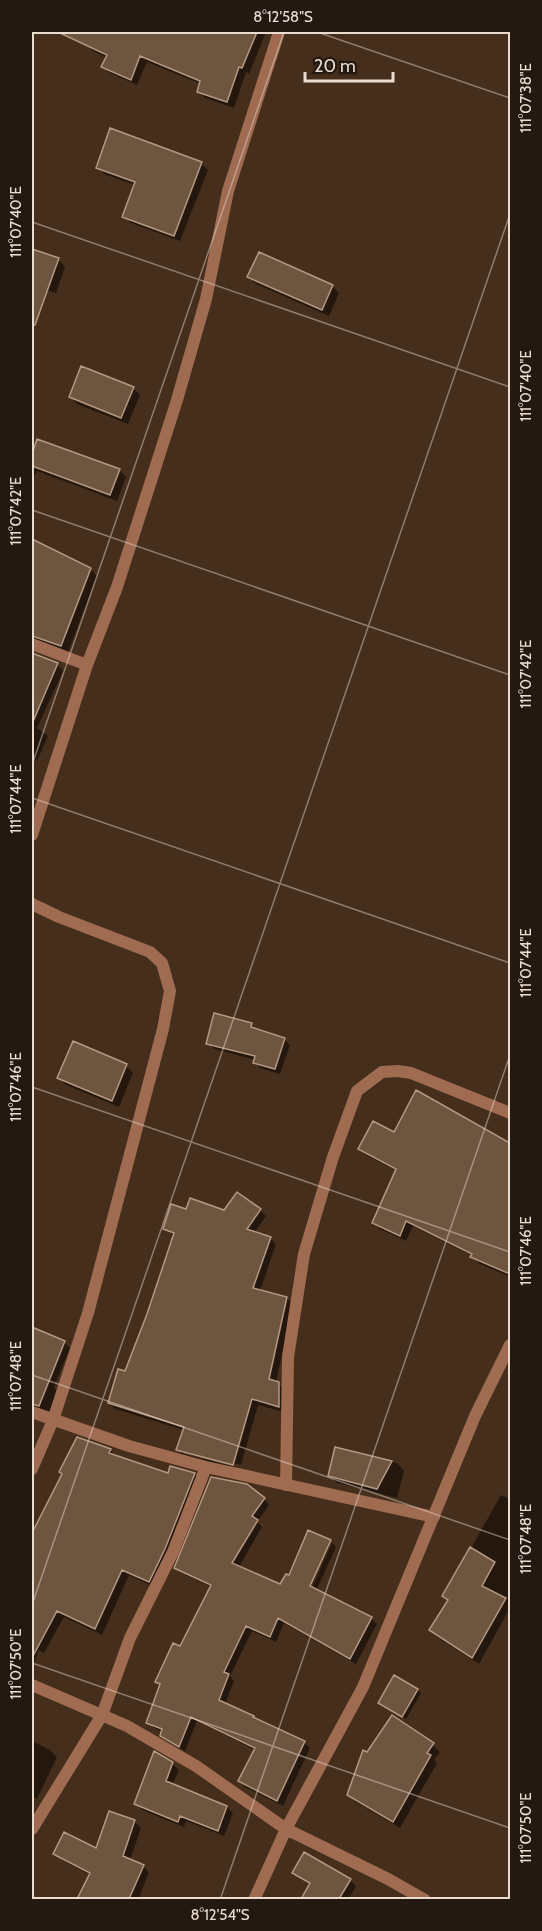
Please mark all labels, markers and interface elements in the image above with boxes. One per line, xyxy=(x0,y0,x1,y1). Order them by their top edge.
text: 8°12'58"S xyxy=(253,8,313,26)
scale bar xyxy=(305,45,394,83)
text: 20 m xyxy=(314,55,356,77)
text: 111°07'38"E xyxy=(517,63,535,133)
text: 111°07'40"E xyxy=(7,186,25,258)
text: 111°07'40"E xyxy=(517,350,535,422)
text: 111°07'42"E xyxy=(7,477,25,545)
text: 111°07'42"E xyxy=(517,640,535,708)
text: 111°07'44"E xyxy=(7,764,25,834)
text: 111°07'44"E xyxy=(517,928,535,998)
text: 111°07'46"E xyxy=(7,1052,25,1122)
text: 111°07'46"E xyxy=(517,1216,535,1286)
text: 111°07'48"E xyxy=(7,1341,25,1411)
text: 111°07'48"E xyxy=(517,1504,535,1574)
text: 111°07'50"E xyxy=(7,1628,25,1700)
text: 111°07'50"E xyxy=(517,1792,535,1864)
text: 8°12'54"S xyxy=(191,1906,250,1924)

